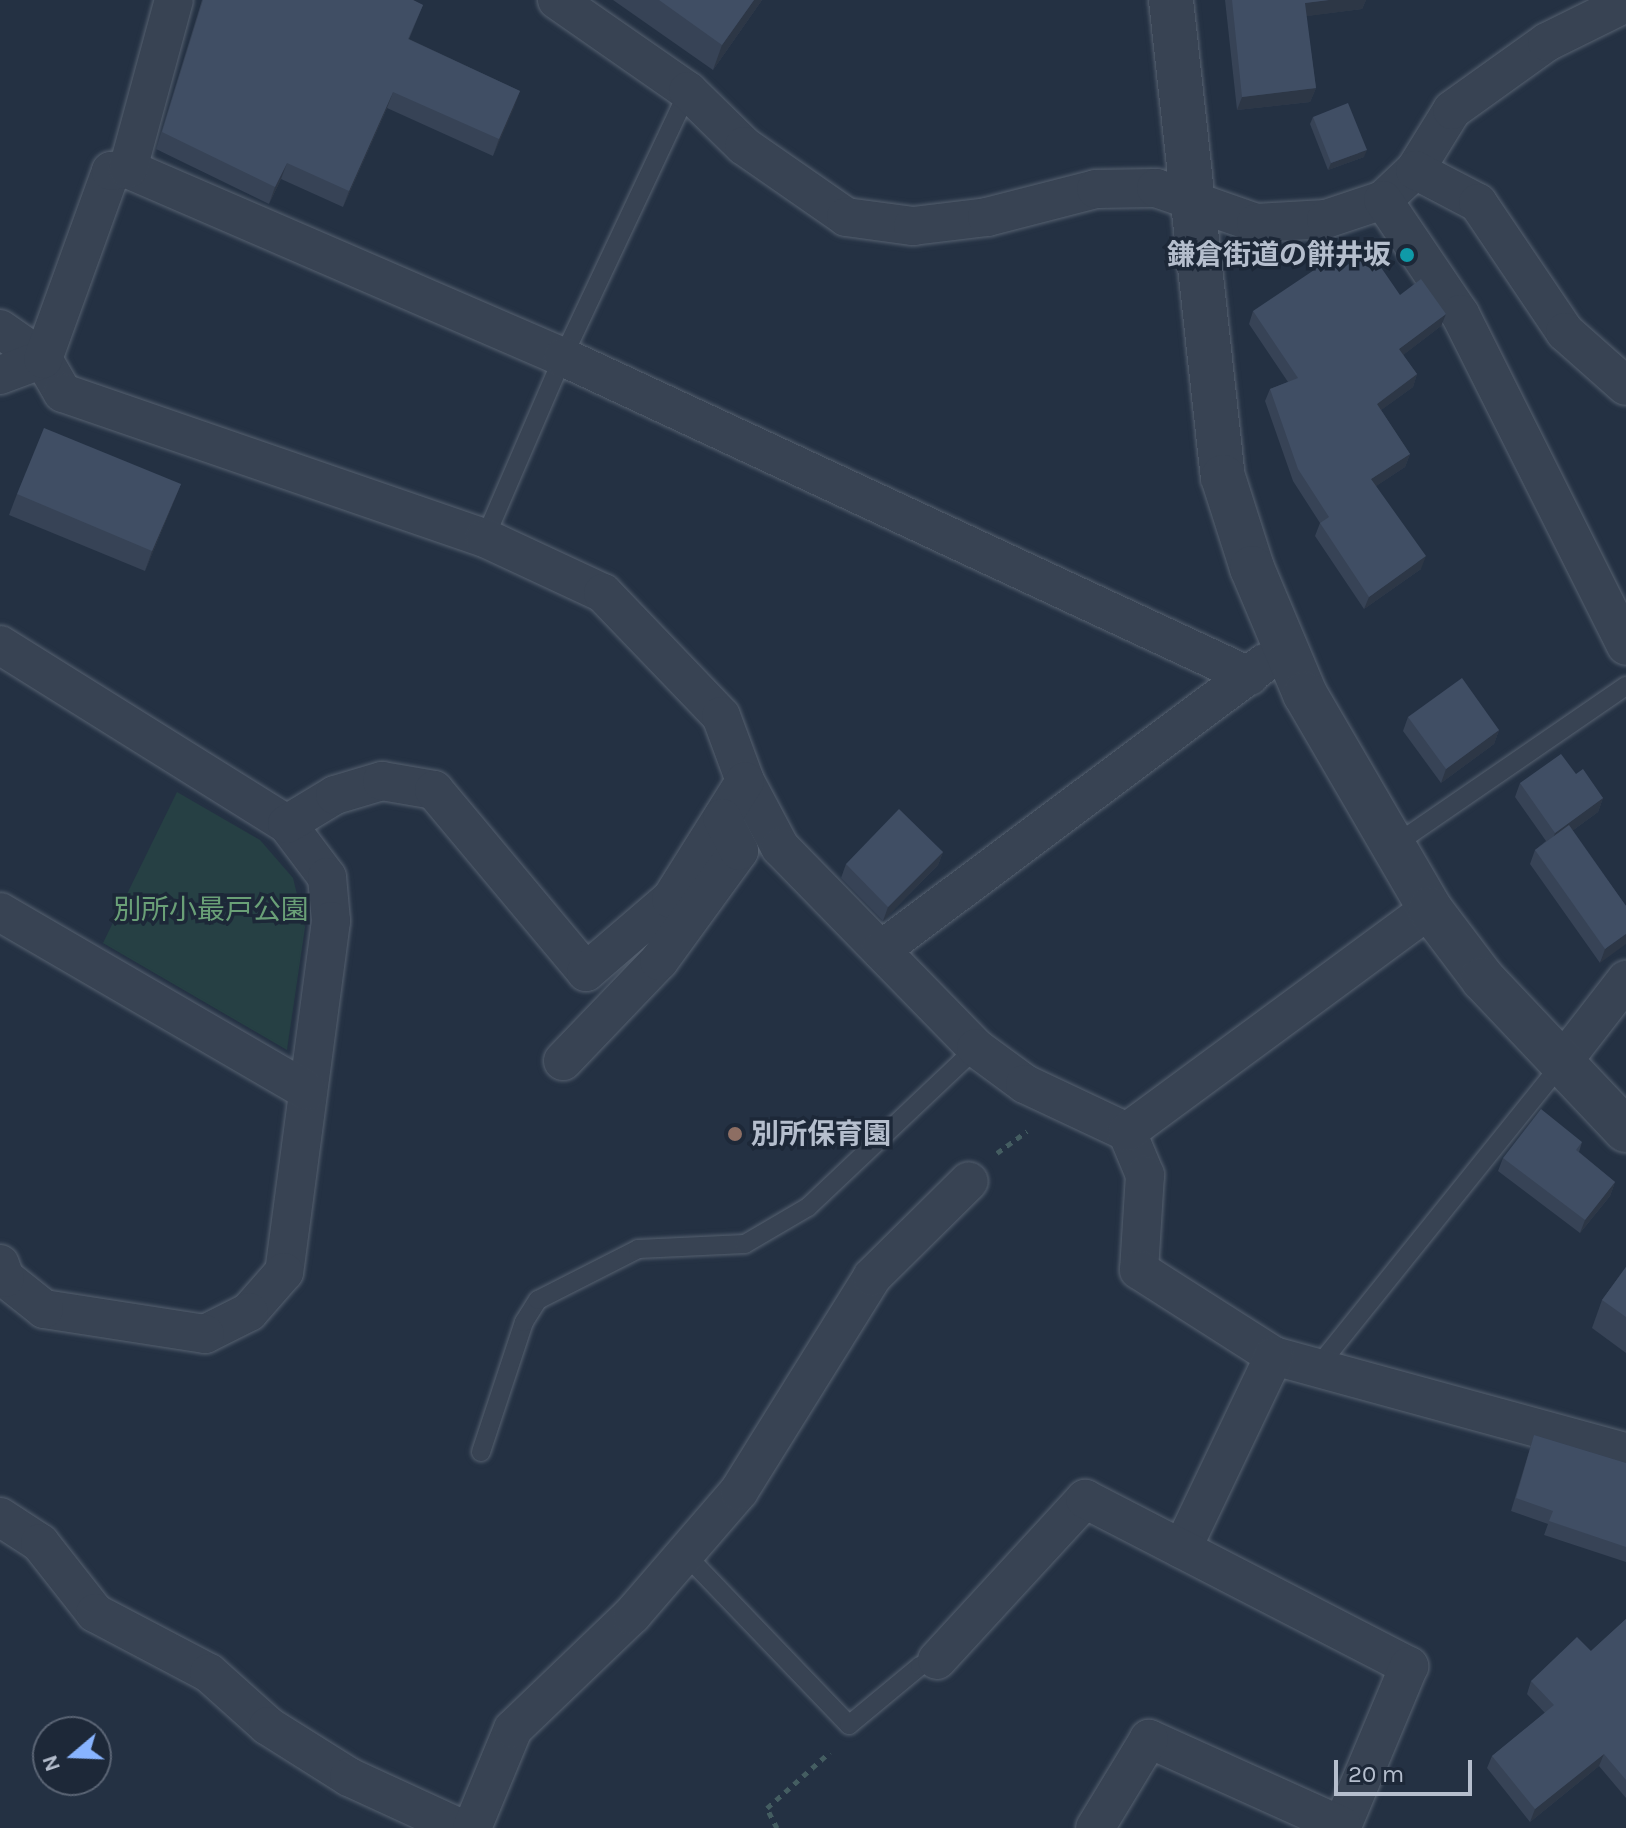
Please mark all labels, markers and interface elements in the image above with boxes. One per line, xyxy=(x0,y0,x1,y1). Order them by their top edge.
place label: 鎌倉街道の餅井坂 xyxy=(1167,238,1391,272)
marker: 鎌倉街道の餅井坂 xyxy=(1398,246,1416,264)
park label: 別所小最戸公園 xyxy=(113,893,309,927)
place label: 別所保育園 xyxy=(751,1117,891,1151)
marker: 別所保育園 xyxy=(726,1125,744,1143)
north arrow xyxy=(32,1716,112,1796)
scale bar xyxy=(1338,1744,1476,1794)
text: N xyxy=(36,1751,66,1775)
text: 20 m xyxy=(1348,1760,1404,1788)

